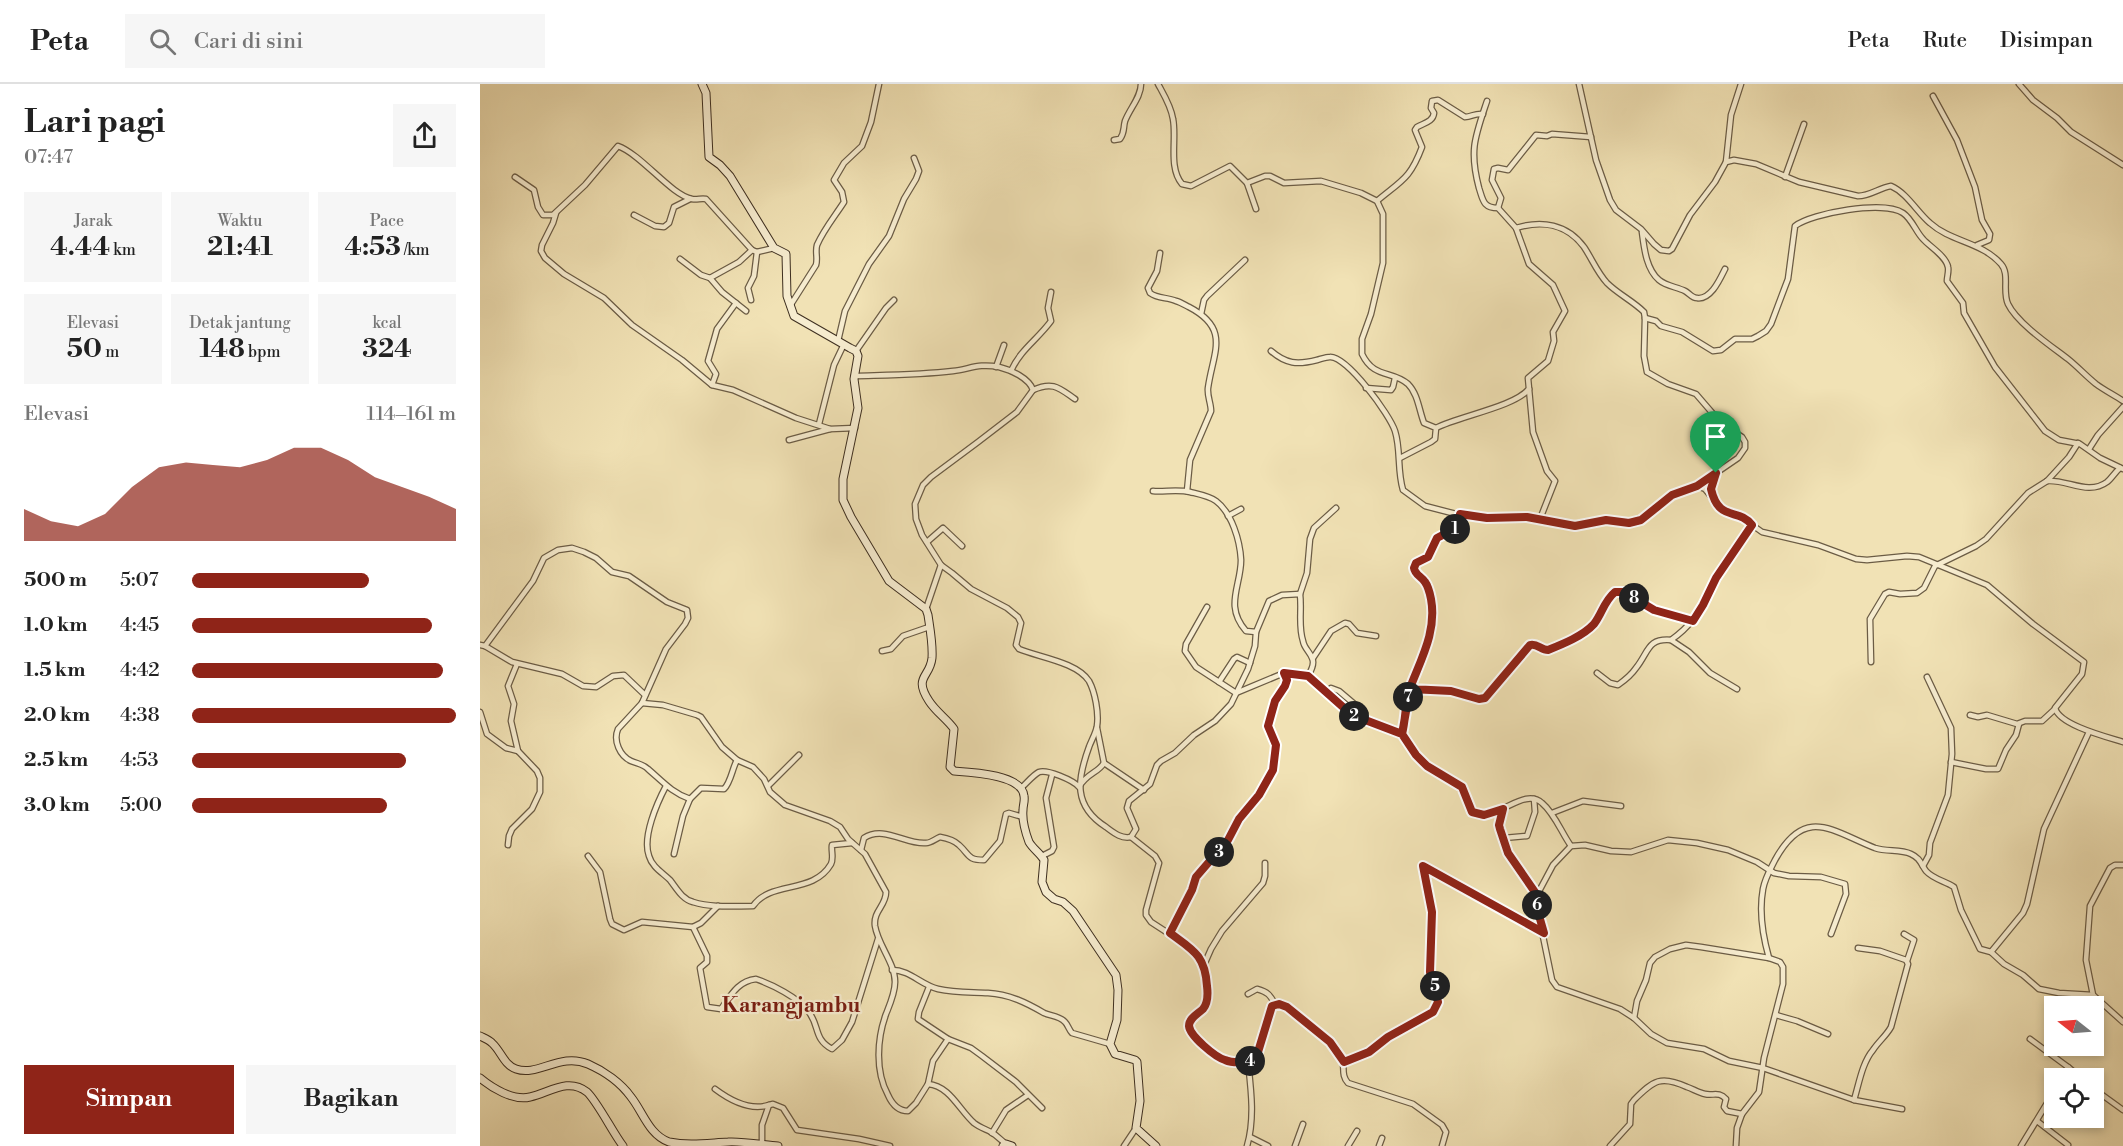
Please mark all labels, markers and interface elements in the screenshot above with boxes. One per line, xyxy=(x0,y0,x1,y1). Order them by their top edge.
search box xyxy=(125,14,545,68)
text: Peta xyxy=(30,24,89,59)
icon: search xyxy=(146,25,179,58)
text: Cari di sini xyxy=(194,28,303,55)
text: Peta xyxy=(1848,28,1890,54)
text: Rute xyxy=(1923,28,1967,54)
text: Disimpan xyxy=(2000,28,2093,54)
text: Lari pagi xyxy=(24,102,165,143)
button: share xyxy=(393,104,456,167)
text: 07:47 xyxy=(24,145,73,170)
text: Jarak xyxy=(74,211,112,231)
text: Waktu xyxy=(218,211,262,231)
text: Pace xyxy=(370,211,404,231)
text: 4.44 xyxy=(50,231,110,263)
text: 21:41 xyxy=(207,231,273,263)
text: 4:53 xyxy=(344,231,401,263)
text: km xyxy=(110,240,136,260)
text: /km xyxy=(401,240,430,260)
text: Elevasi xyxy=(67,313,119,333)
text: Detak jantung xyxy=(189,313,291,333)
text: kcal xyxy=(372,313,402,333)
text: 50 xyxy=(67,333,102,365)
text: 148 xyxy=(199,333,245,365)
text: 324 xyxy=(362,333,412,365)
text: m xyxy=(102,342,119,362)
text: bpm xyxy=(245,342,281,362)
text: Elevasi xyxy=(24,402,89,427)
text: 114–161 m xyxy=(367,402,456,427)
pin xyxy=(1690,411,1741,473)
icon: arrive xyxy=(1699,420,1732,453)
pin: 1 xyxy=(1440,514,1470,544)
text: 1 xyxy=(1451,519,1459,539)
text: 500 m xyxy=(24,568,87,593)
text: 5:07 xyxy=(120,568,159,593)
pin: 8 xyxy=(1619,583,1649,613)
text: 8 xyxy=(1629,588,1639,608)
text: 1.0 km xyxy=(24,613,88,638)
text: 4:45 xyxy=(120,613,159,638)
text: 1.5 km xyxy=(24,658,85,683)
text: 4:42 xyxy=(120,658,160,683)
pin: 7 xyxy=(1393,682,1423,712)
text: 7 xyxy=(1403,687,1413,707)
pin: 2 xyxy=(1339,701,1369,731)
text: 2.0 km xyxy=(24,703,90,728)
text: 4:38 xyxy=(120,703,160,728)
text: 2 xyxy=(1349,706,1359,726)
text: 2.5 km xyxy=(24,748,88,773)
text: 4:53 xyxy=(120,748,158,773)
text: 3.0 km xyxy=(24,793,90,818)
text: 5:00 xyxy=(120,793,162,818)
pin: 3 xyxy=(1204,837,1234,867)
text: 3 xyxy=(1214,842,1224,862)
pin: 6 xyxy=(1522,890,1552,920)
text: 6 xyxy=(1532,895,1542,915)
pin: 5 xyxy=(1420,971,1450,1001)
text: 5 xyxy=(1430,976,1440,996)
district label: Karangjambu xyxy=(722,993,860,1019)
north arrow xyxy=(2044,996,2104,1056)
map controls xyxy=(2044,996,2104,1128)
pin: 4 xyxy=(1235,1046,1265,1076)
text: 4 xyxy=(1245,1051,1255,1071)
button: Simpan xyxy=(24,1065,234,1134)
button: Bagikan xyxy=(246,1065,456,1134)
button: locate xyxy=(2044,1068,2104,1128)

